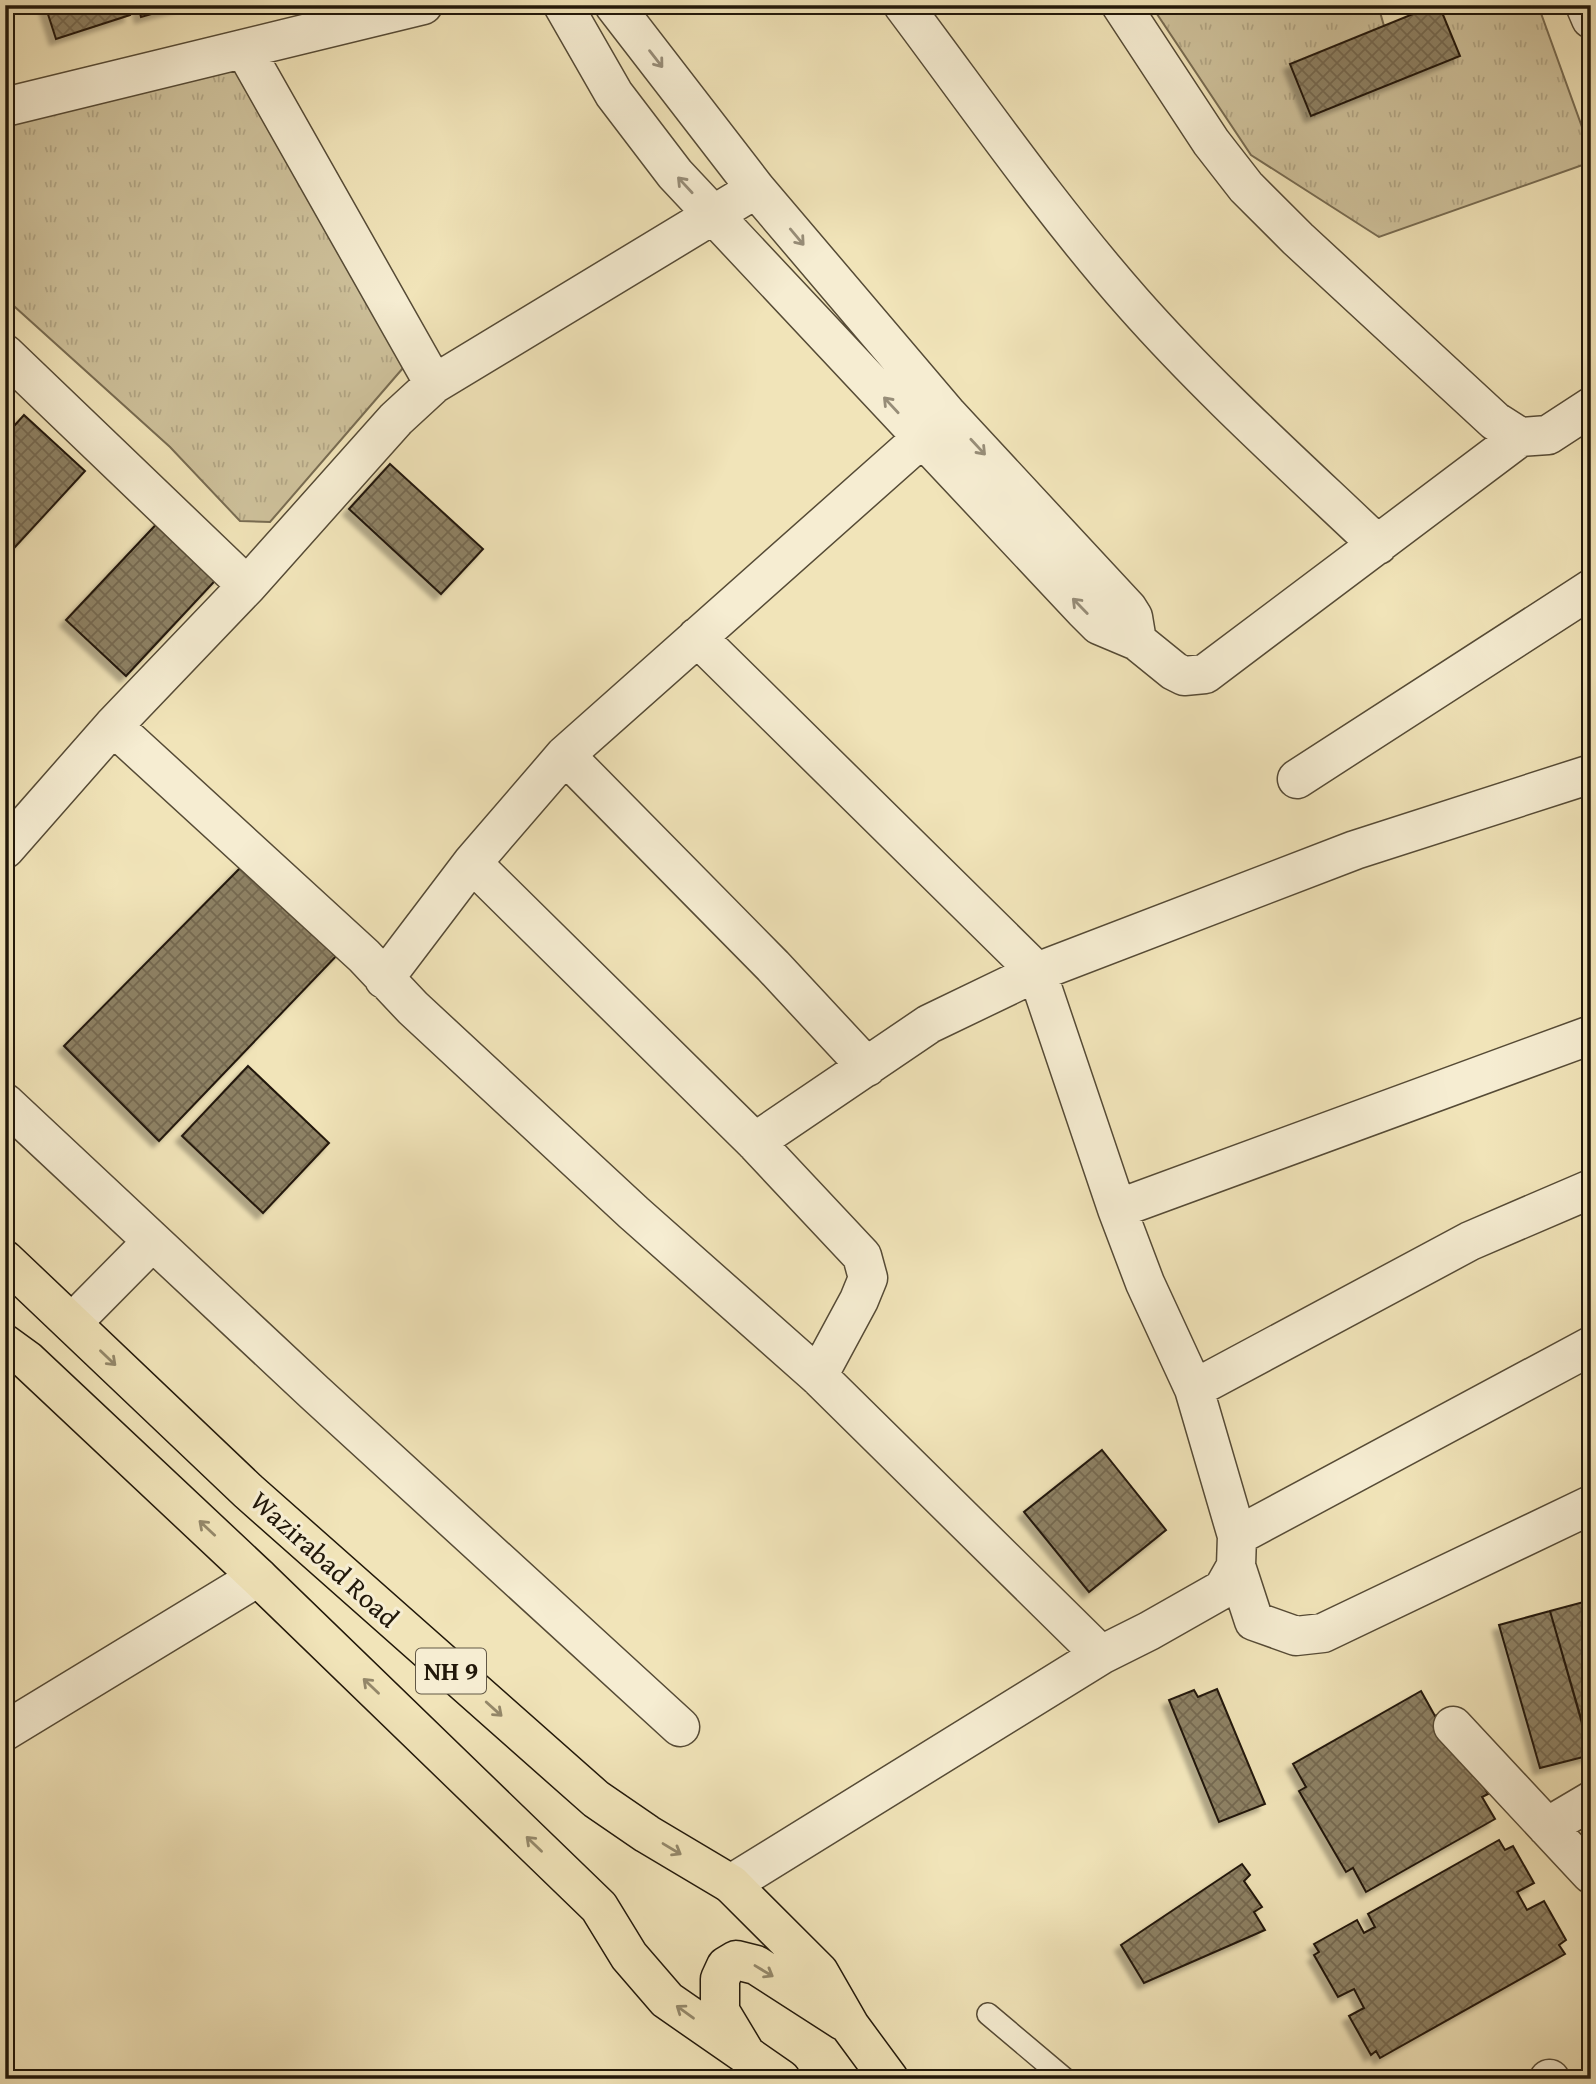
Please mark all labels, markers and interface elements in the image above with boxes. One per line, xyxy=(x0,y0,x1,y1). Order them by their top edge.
one-way arrow xyxy=(648,50,663,68)
one-way arrow xyxy=(676,177,693,194)
one-way arrow xyxy=(789,228,805,246)
one-way arrow xyxy=(882,397,899,414)
one-way arrow xyxy=(969,438,986,455)
one-way arrow xyxy=(1072,598,1089,615)
one-way arrow xyxy=(99,1349,116,1366)
street label: Wazirabad Road xyxy=(242,1481,409,1637)
one-way arrow xyxy=(199,1520,216,1537)
road number: NH 9 xyxy=(416,1648,486,1694)
one-way arrow xyxy=(363,1677,380,1694)
one-way arrow xyxy=(484,1701,502,1717)
one-way arrow xyxy=(526,1836,543,1853)
one-way arrow xyxy=(662,1841,681,1856)
one-way arrow xyxy=(754,1964,774,1978)
one-way arrow xyxy=(676,2005,695,2020)

